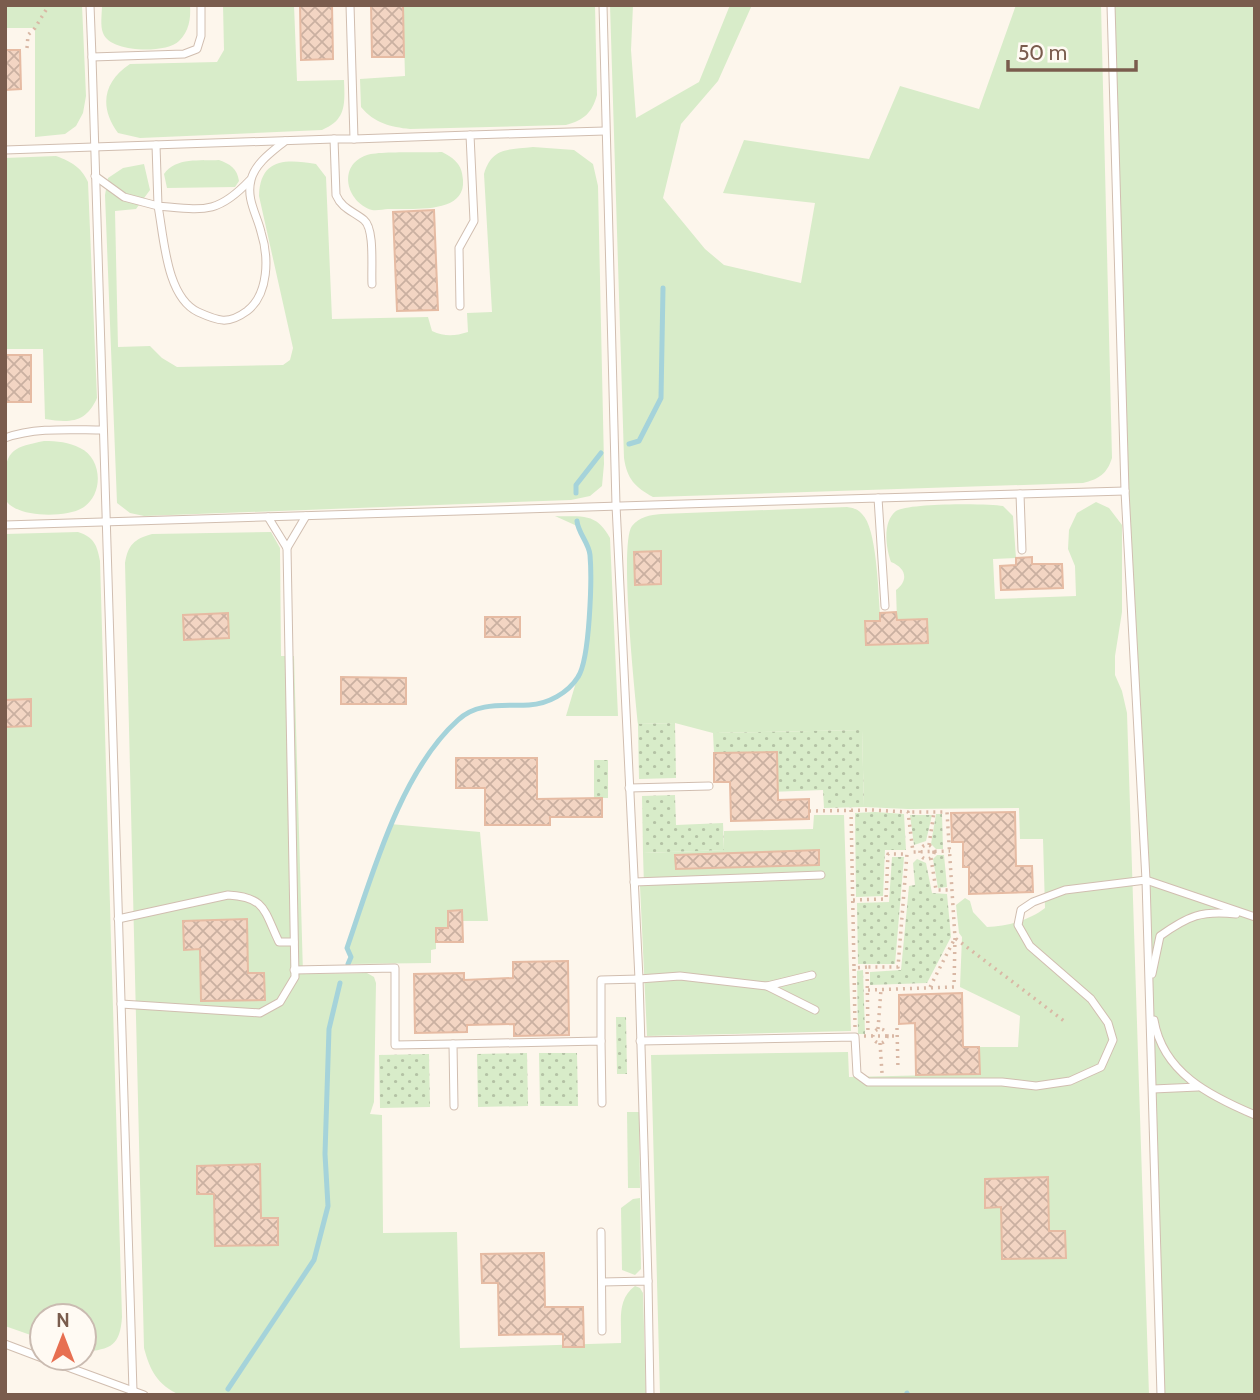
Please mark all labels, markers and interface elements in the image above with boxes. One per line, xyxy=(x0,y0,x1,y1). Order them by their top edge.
scale bar xyxy=(1008,28,1136,72)
text: 50 m xyxy=(1018,40,1067,65)
north arrow xyxy=(28,1302,98,1372)
text: N xyxy=(56,1309,70,1332)

